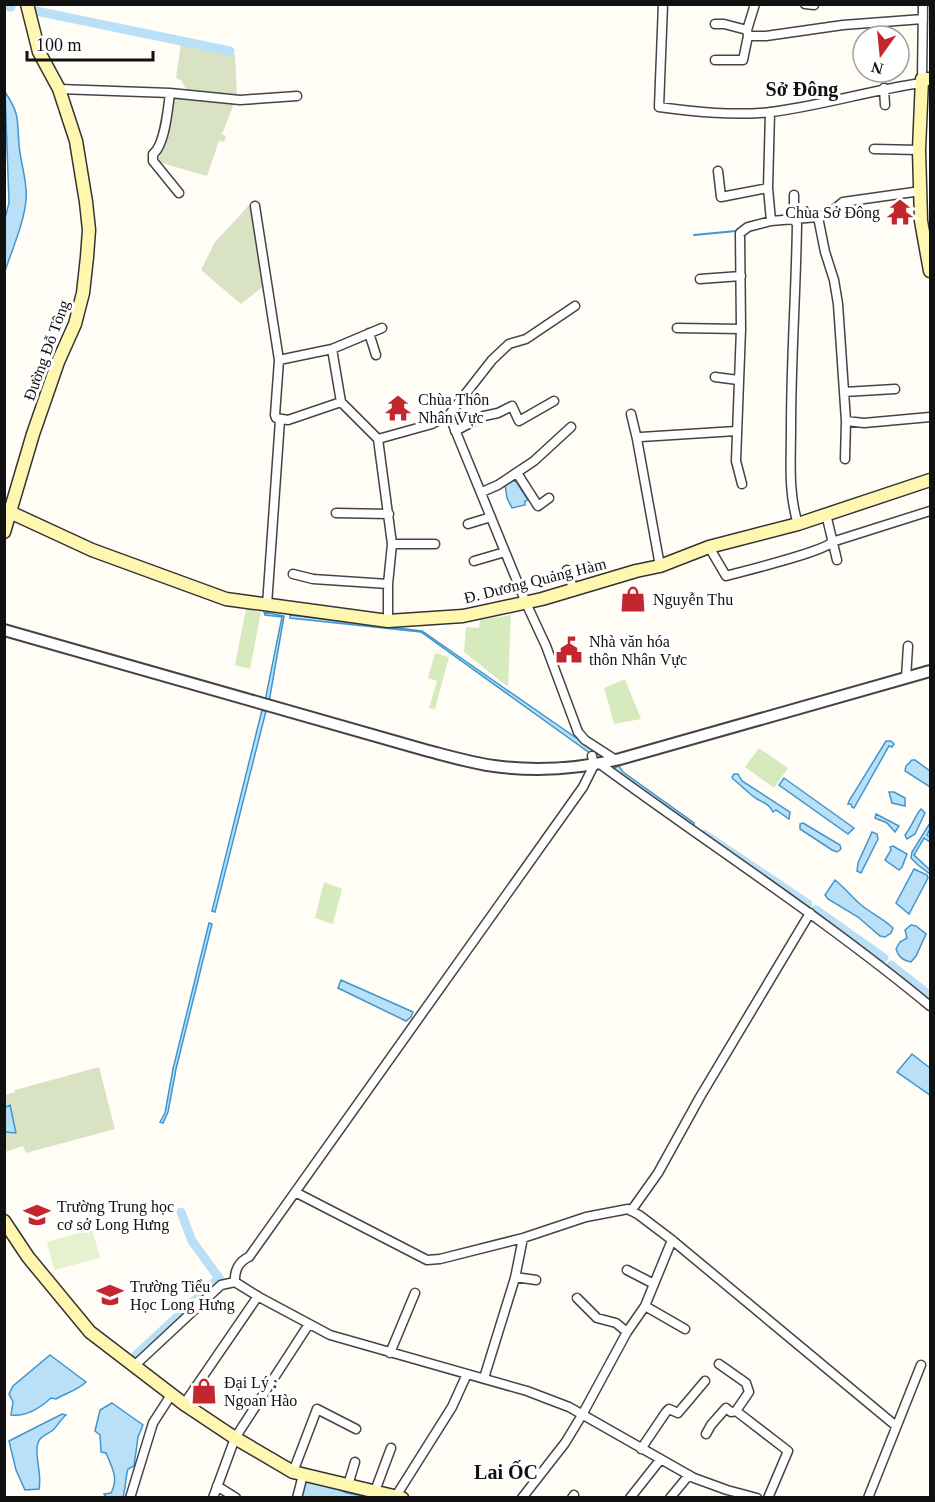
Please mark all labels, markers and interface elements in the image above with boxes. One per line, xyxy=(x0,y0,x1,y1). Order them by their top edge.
scale bar xyxy=(27,24,153,62)
north arrow xyxy=(851,24,911,84)
text: 100 m xyxy=(36,35,82,55)
text: N xyxy=(869,58,885,78)
district label: Sở Đông xyxy=(766,78,838,101)
temple icon: Chùa Sở Đông xyxy=(885,197,915,227)
place label: Chùa Sở Đông xyxy=(785,204,880,222)
street label: Đường Đỗ Tông xyxy=(20,298,73,403)
place label: Chùa Thôn Nhân Vực xyxy=(418,391,489,426)
temple icon: Chùa Thôn Nhân Vực xyxy=(383,393,413,423)
street label: Đ. Dương Quảng Hàm xyxy=(462,554,609,607)
shop icon: Nguyễn Thu xyxy=(618,584,648,614)
place label: Nguyễn Thu xyxy=(653,591,733,609)
place label: Nhà văn hóa thôn Nhân Vực xyxy=(589,633,687,668)
public building icon: Nhà văn hóa thôn Nhân Vực xyxy=(554,635,584,665)
place label: Trường Trung học cơ sở Long Hưng xyxy=(57,1198,174,1234)
school or university icon: Trường Trung học cơ sở Long Hưng xyxy=(22,1200,52,1230)
place label: Trường Tiểu Học Long Hưng xyxy=(130,1278,235,1314)
school or university icon: Trường Tiểu Học Long Hưng xyxy=(95,1280,125,1310)
place label: Đại Lý : Ngoan Hào xyxy=(224,1374,297,1410)
shop icon: Đại Lý : Ngoan Hào xyxy=(189,1376,219,1406)
district label: Lai ỐC xyxy=(474,1460,538,1483)

